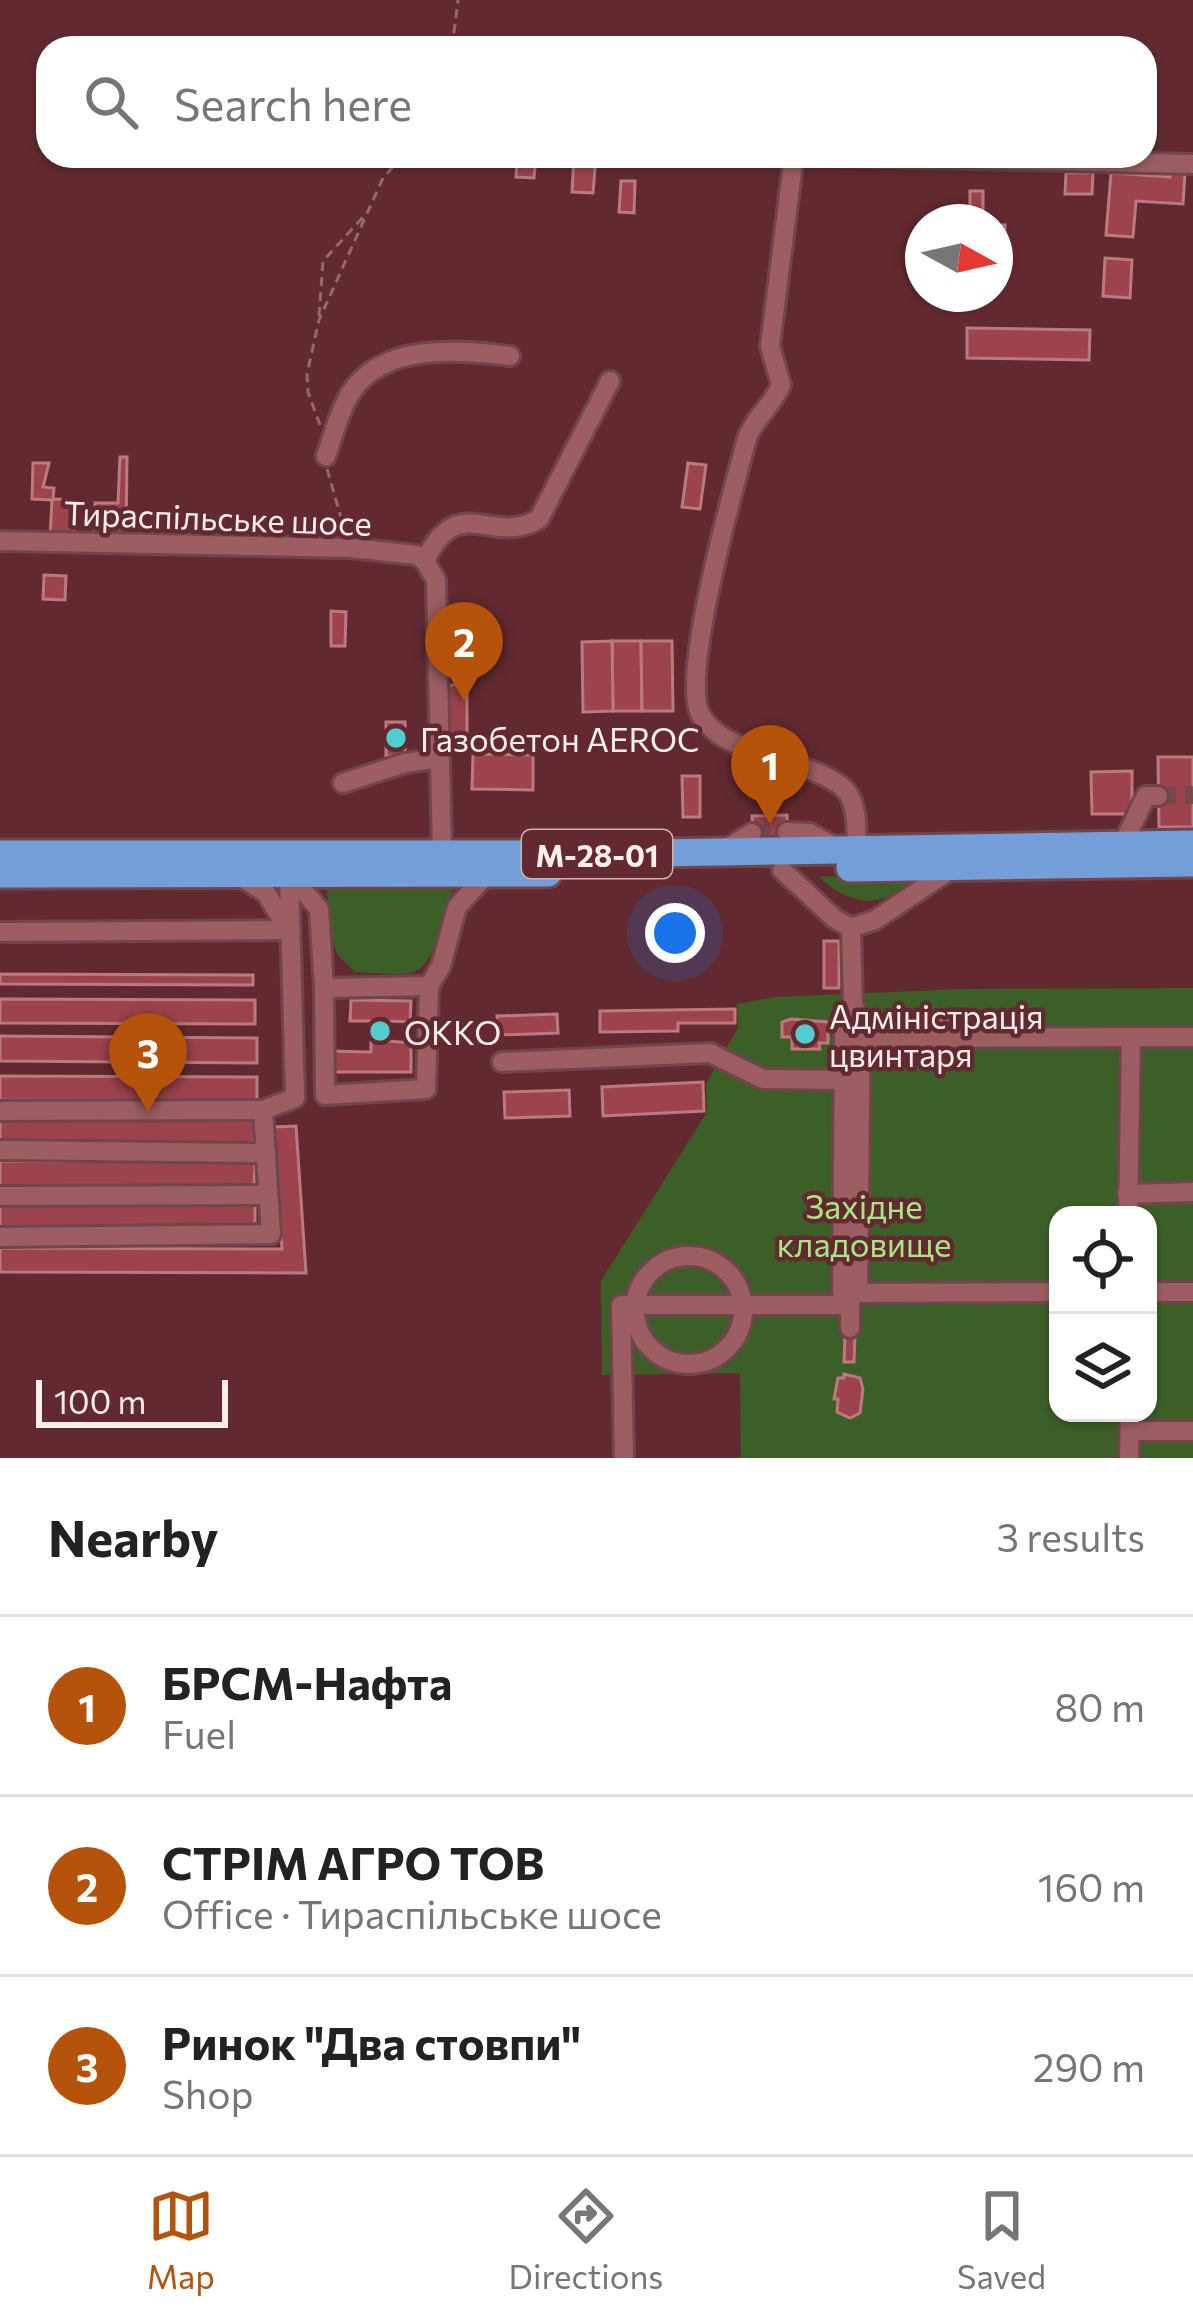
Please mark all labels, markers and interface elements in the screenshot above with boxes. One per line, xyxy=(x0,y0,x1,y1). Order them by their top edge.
search box xyxy=(36,36,1157,168)
icon: search xyxy=(78,69,144,135)
text: Search here xyxy=(174,75,412,130)
north arrow xyxy=(905,204,1013,312)
street label: Тираспільське шосе xyxy=(63,491,373,543)
pin: 2 xyxy=(425,602,503,701)
place label: Газобетон AEROC xyxy=(420,718,700,759)
marker: Газобетон AEROC xyxy=(383,725,409,751)
pin: 1 xyxy=(731,725,809,824)
road number: М-28-01 xyxy=(522,830,672,878)
your location xyxy=(645,903,705,963)
place label: Адміністрація цвинтаря xyxy=(829,995,1044,1074)
place label: ОККО xyxy=(404,1011,501,1052)
pin: 3 xyxy=(109,1013,187,1112)
marker: ОККО xyxy=(367,1018,393,1044)
marker: Адміністрація цвинтаря xyxy=(792,1021,818,1047)
park label: Західне кладовище xyxy=(777,1185,951,1264)
map controls xyxy=(1049,1206,1157,1422)
button: locate xyxy=(1049,1206,1157,1314)
button: layers xyxy=(1049,1314,1157,1422)
scale bar xyxy=(36,1374,228,1427)
text: 100 m xyxy=(54,1380,146,1421)
text: Nearby xyxy=(48,1505,218,1568)
text: 3 results xyxy=(997,1512,1145,1560)
text: БРСМ-Нафта xyxy=(162,1654,452,1709)
text: 1 xyxy=(78,1682,96,1730)
text: 80 m xyxy=(1054,1682,1145,1730)
text: Fuel xyxy=(162,1709,236,1757)
text: СТРІМ АГРО ТОВ xyxy=(162,1834,544,1889)
text: 2 xyxy=(76,1862,98,1910)
text: 160 m xyxy=(1038,1862,1145,1910)
text: Office · Тираспільське шосе xyxy=(162,1889,662,1937)
text: Ринок "Два стовпи" xyxy=(162,2014,581,2069)
text: 3 xyxy=(76,2042,98,2090)
text: 290 m xyxy=(1033,2042,1145,2090)
text: Shop xyxy=(162,2069,254,2117)
tab: Map xyxy=(147,2183,215,2296)
tab: Directions xyxy=(509,2183,663,2296)
tab: Saved xyxy=(957,2183,1046,2296)

